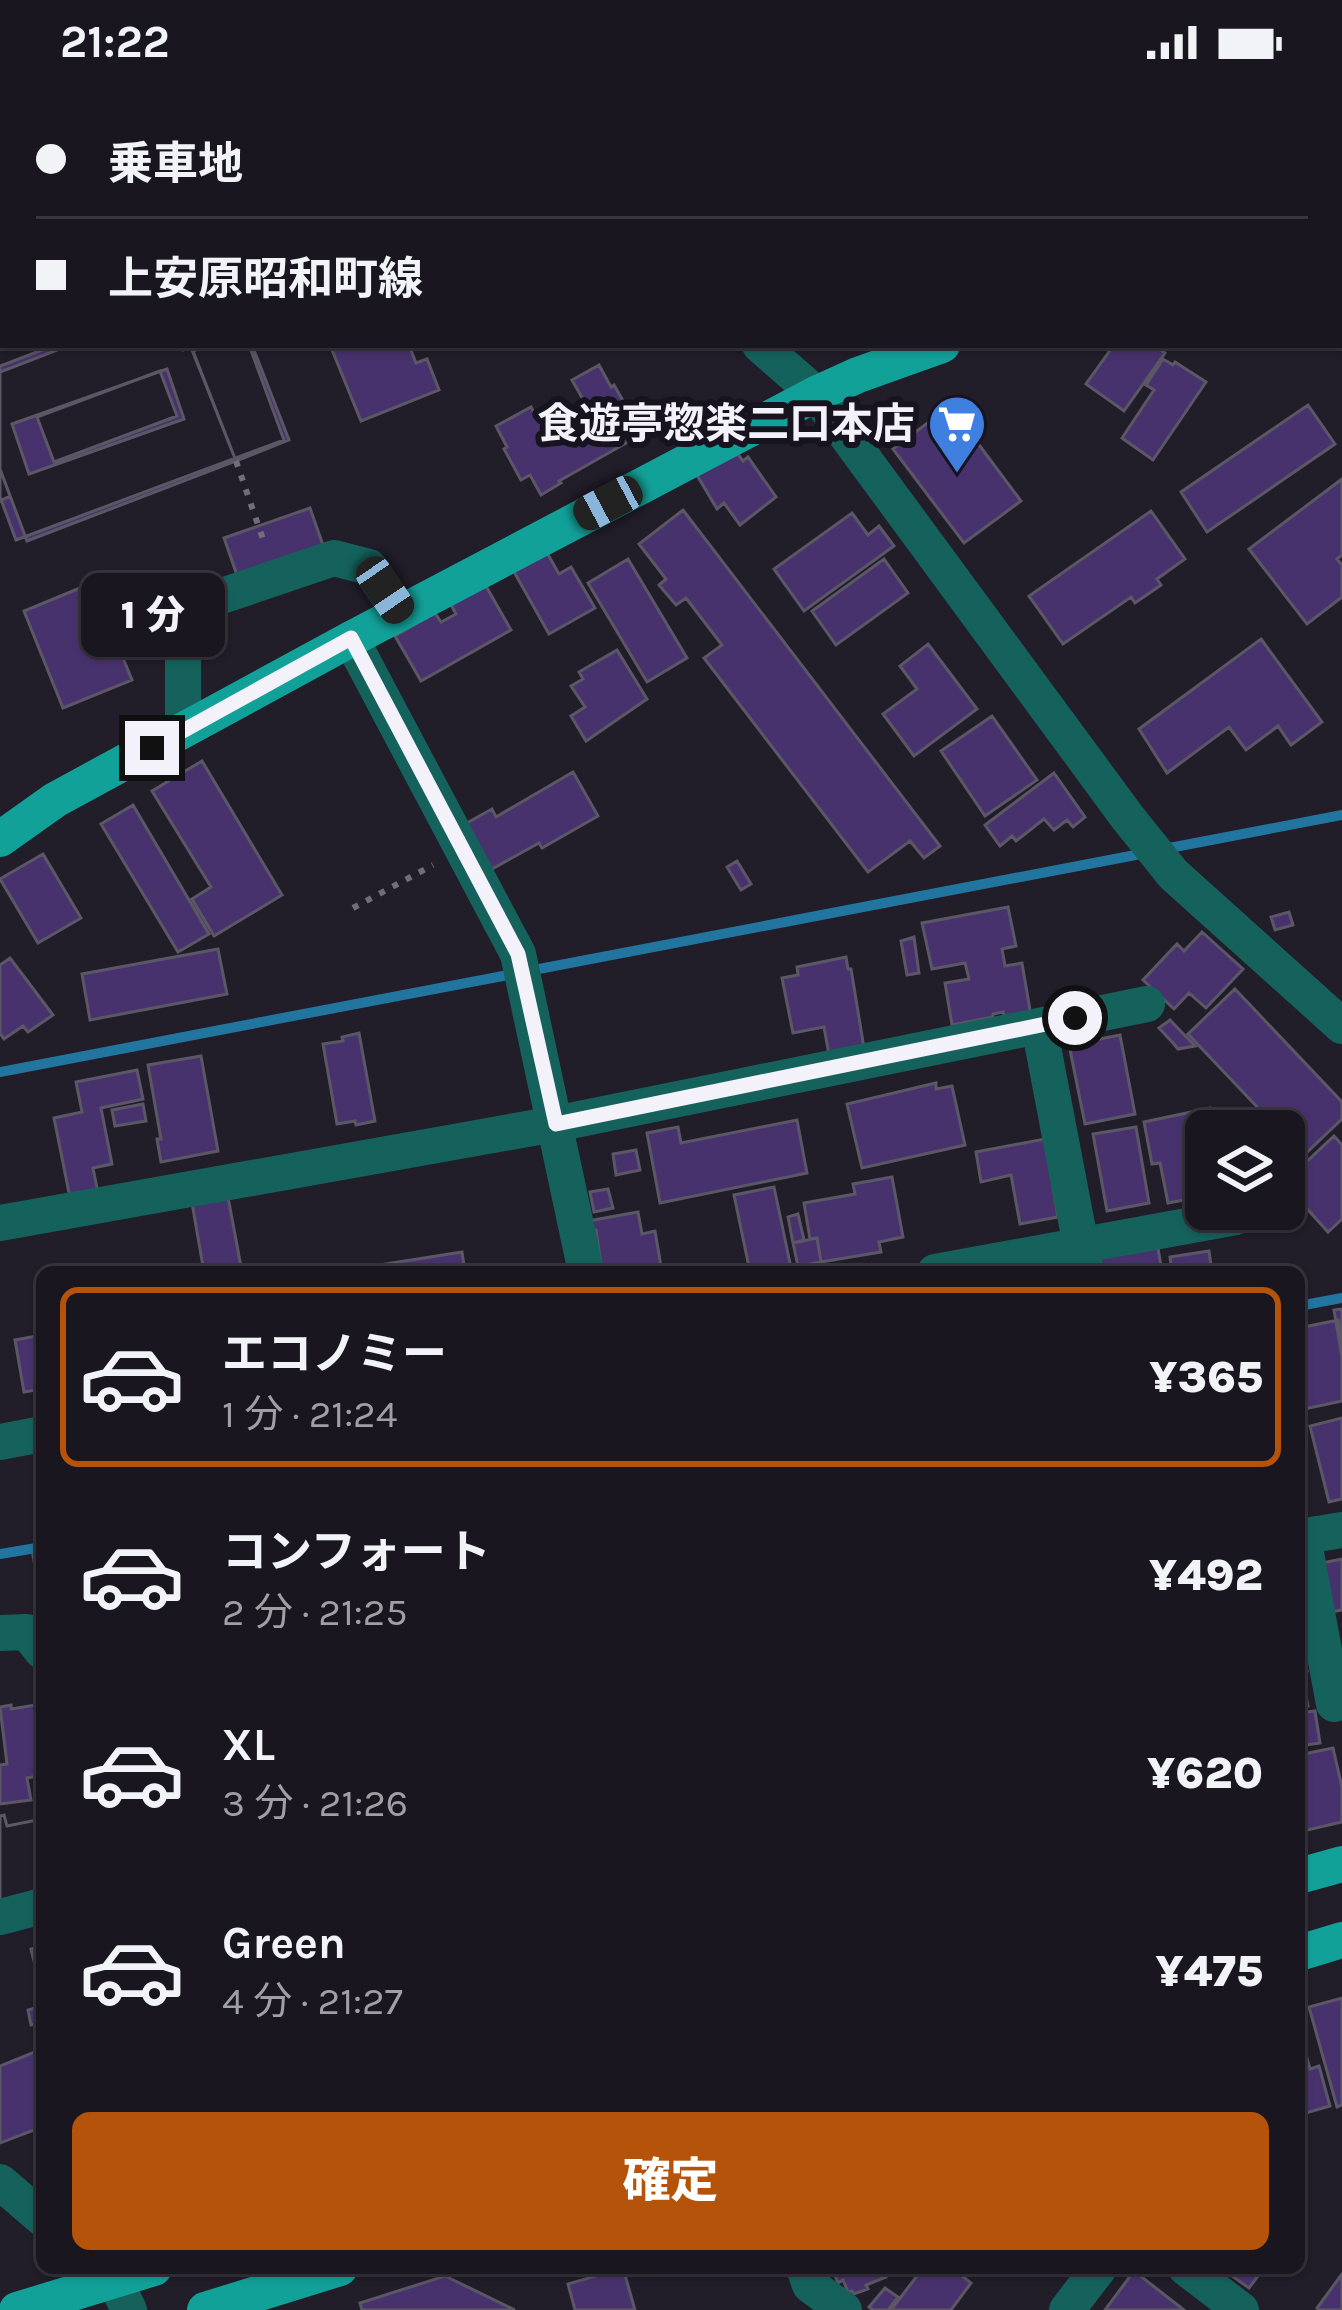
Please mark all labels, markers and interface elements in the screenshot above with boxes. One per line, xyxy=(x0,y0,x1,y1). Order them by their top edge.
text: 21:22 xyxy=(60,16,170,68)
text: 乗車地 xyxy=(108,138,243,190)
text: 上安原昭和町線 xyxy=(108,253,423,305)
supermarket icon: 食遊亭惣楽二口本店 xyxy=(926,393,988,475)
place label: 食遊亭惣楽二口本店 xyxy=(537,399,915,449)
car xyxy=(568,470,648,536)
car xyxy=(350,550,420,630)
callout: 1 分 xyxy=(80,574,224,658)
text: 1 分 xyxy=(121,592,185,638)
route end xyxy=(125,721,179,775)
route start xyxy=(1048,991,1102,1045)
map controls xyxy=(1185,1110,1305,1230)
button: layers xyxy=(1185,1110,1305,1230)
icon: car xyxy=(78,1323,186,1431)
text: エコノミー xyxy=(222,1328,447,1380)
text: ¥365 xyxy=(1149,1351,1263,1403)
text: 1 分 · 21:24 xyxy=(222,1391,398,1437)
icon: car xyxy=(78,1521,186,1629)
text: コンフォート xyxy=(222,1526,491,1578)
text: ¥492 xyxy=(1149,1549,1263,1601)
text: 2 分 · 21:25 xyxy=(222,1589,407,1635)
icon: car xyxy=(78,1719,186,1827)
text: XL xyxy=(222,1719,275,1771)
text: ¥620 xyxy=(1147,1747,1263,1799)
text: 3 分 · 21:26 xyxy=(222,1780,408,1826)
icon: car xyxy=(78,1917,186,2025)
text: Green xyxy=(222,1917,346,1969)
text: ¥475 xyxy=(1156,1945,1263,1997)
text: 4 分 · 21:27 xyxy=(222,1978,403,2024)
button: 確定 xyxy=(72,2112,1269,2250)

